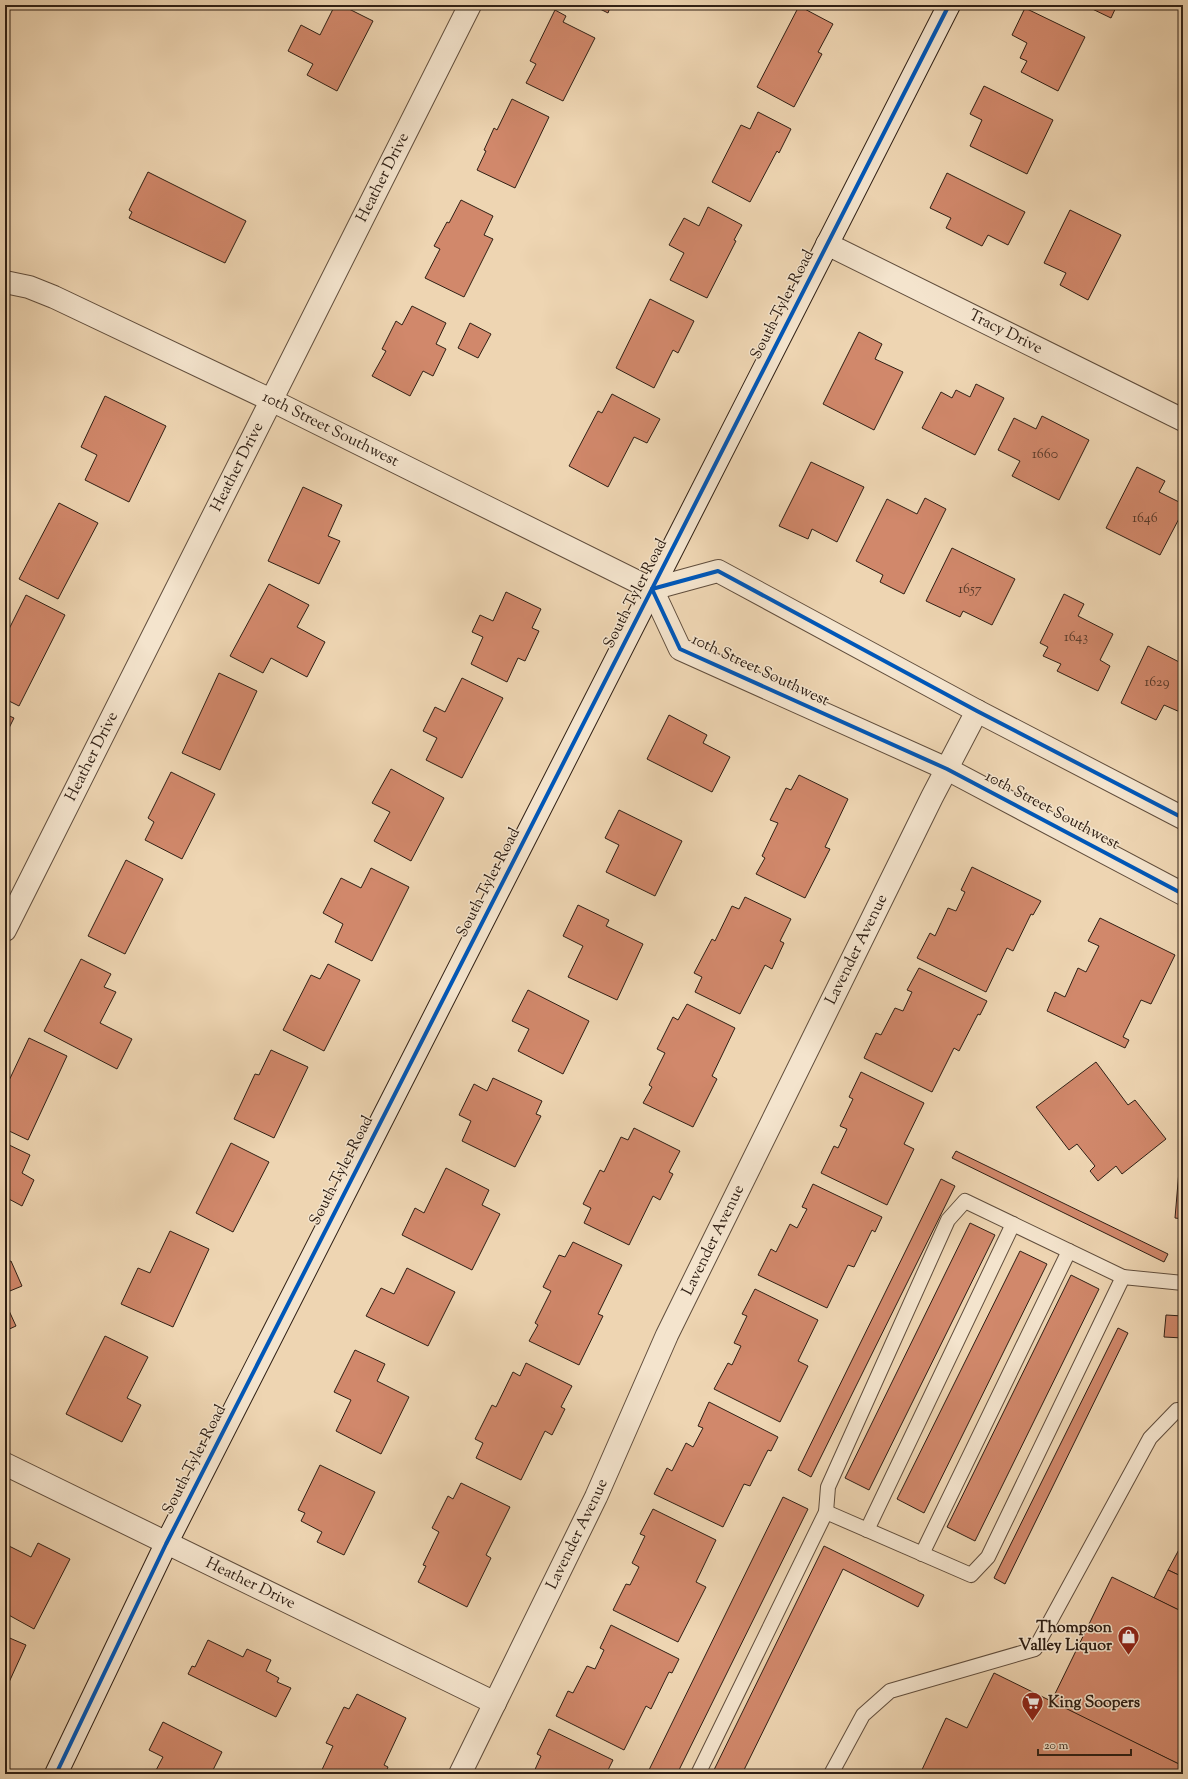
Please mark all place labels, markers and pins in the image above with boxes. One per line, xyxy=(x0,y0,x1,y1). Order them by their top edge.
place label: Thompson Valley Liquor xyxy=(1018,1617,1113,1658)
shop icon: Thompson Valley Liquor xyxy=(1115,1624,1141,1657)
supermarket icon: King Soopers xyxy=(1019,1690,1045,1723)
place label: King Soopers xyxy=(1048,1692,1140,1715)

